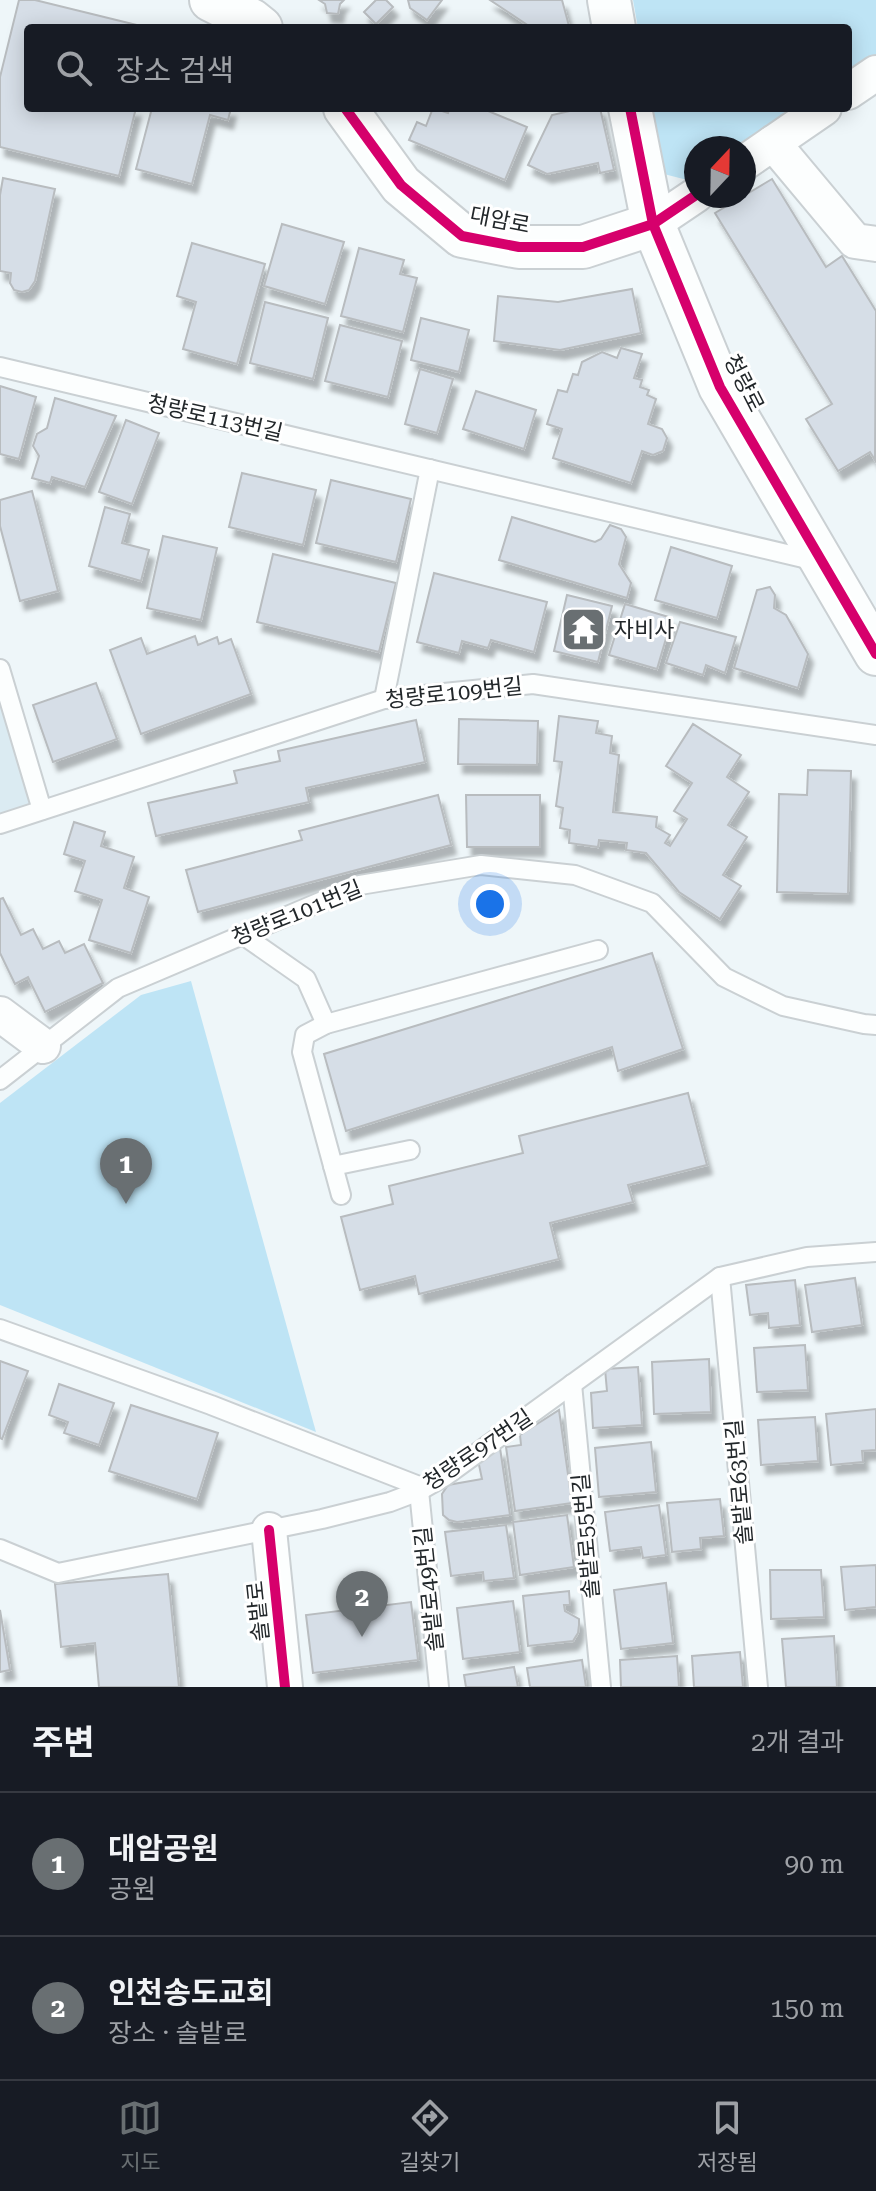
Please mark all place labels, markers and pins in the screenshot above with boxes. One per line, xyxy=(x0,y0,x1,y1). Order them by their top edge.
temple icon: 자비사 xyxy=(559,605,607,653)
place label: 자비사 xyxy=(614,617,675,642)
pin: 1 xyxy=(100,1138,152,1204)
pin: 2 xyxy=(336,1571,388,1637)

